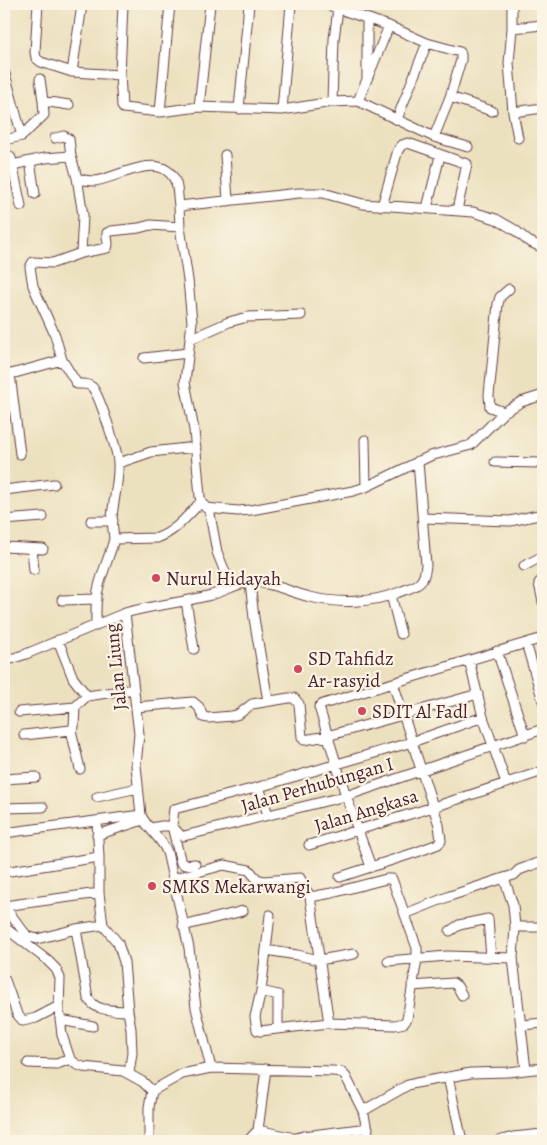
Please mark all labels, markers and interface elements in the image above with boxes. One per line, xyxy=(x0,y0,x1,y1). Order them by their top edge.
place label: Nurul Hidayah xyxy=(166,566,281,592)
marker: Nurul Hidayah xyxy=(150,572,162,584)
street label: Jalan Liung xyxy=(98,622,133,712)
place label: SD Tahfidz Ar-rasyid xyxy=(307,646,394,694)
marker: SD Tahfidz Ar-rasyid xyxy=(292,663,304,675)
place label: SDIT Al Fadl xyxy=(372,699,468,725)
marker: SDIT Al Fadl xyxy=(356,705,368,717)
street label: Jalan Perhubungan I xyxy=(238,751,397,819)
street label: Jalan Angkasa xyxy=(311,783,421,839)
place label: SMKS Mekarwangi xyxy=(162,874,311,900)
marker: SMKS Mekarwangi xyxy=(146,880,158,892)

